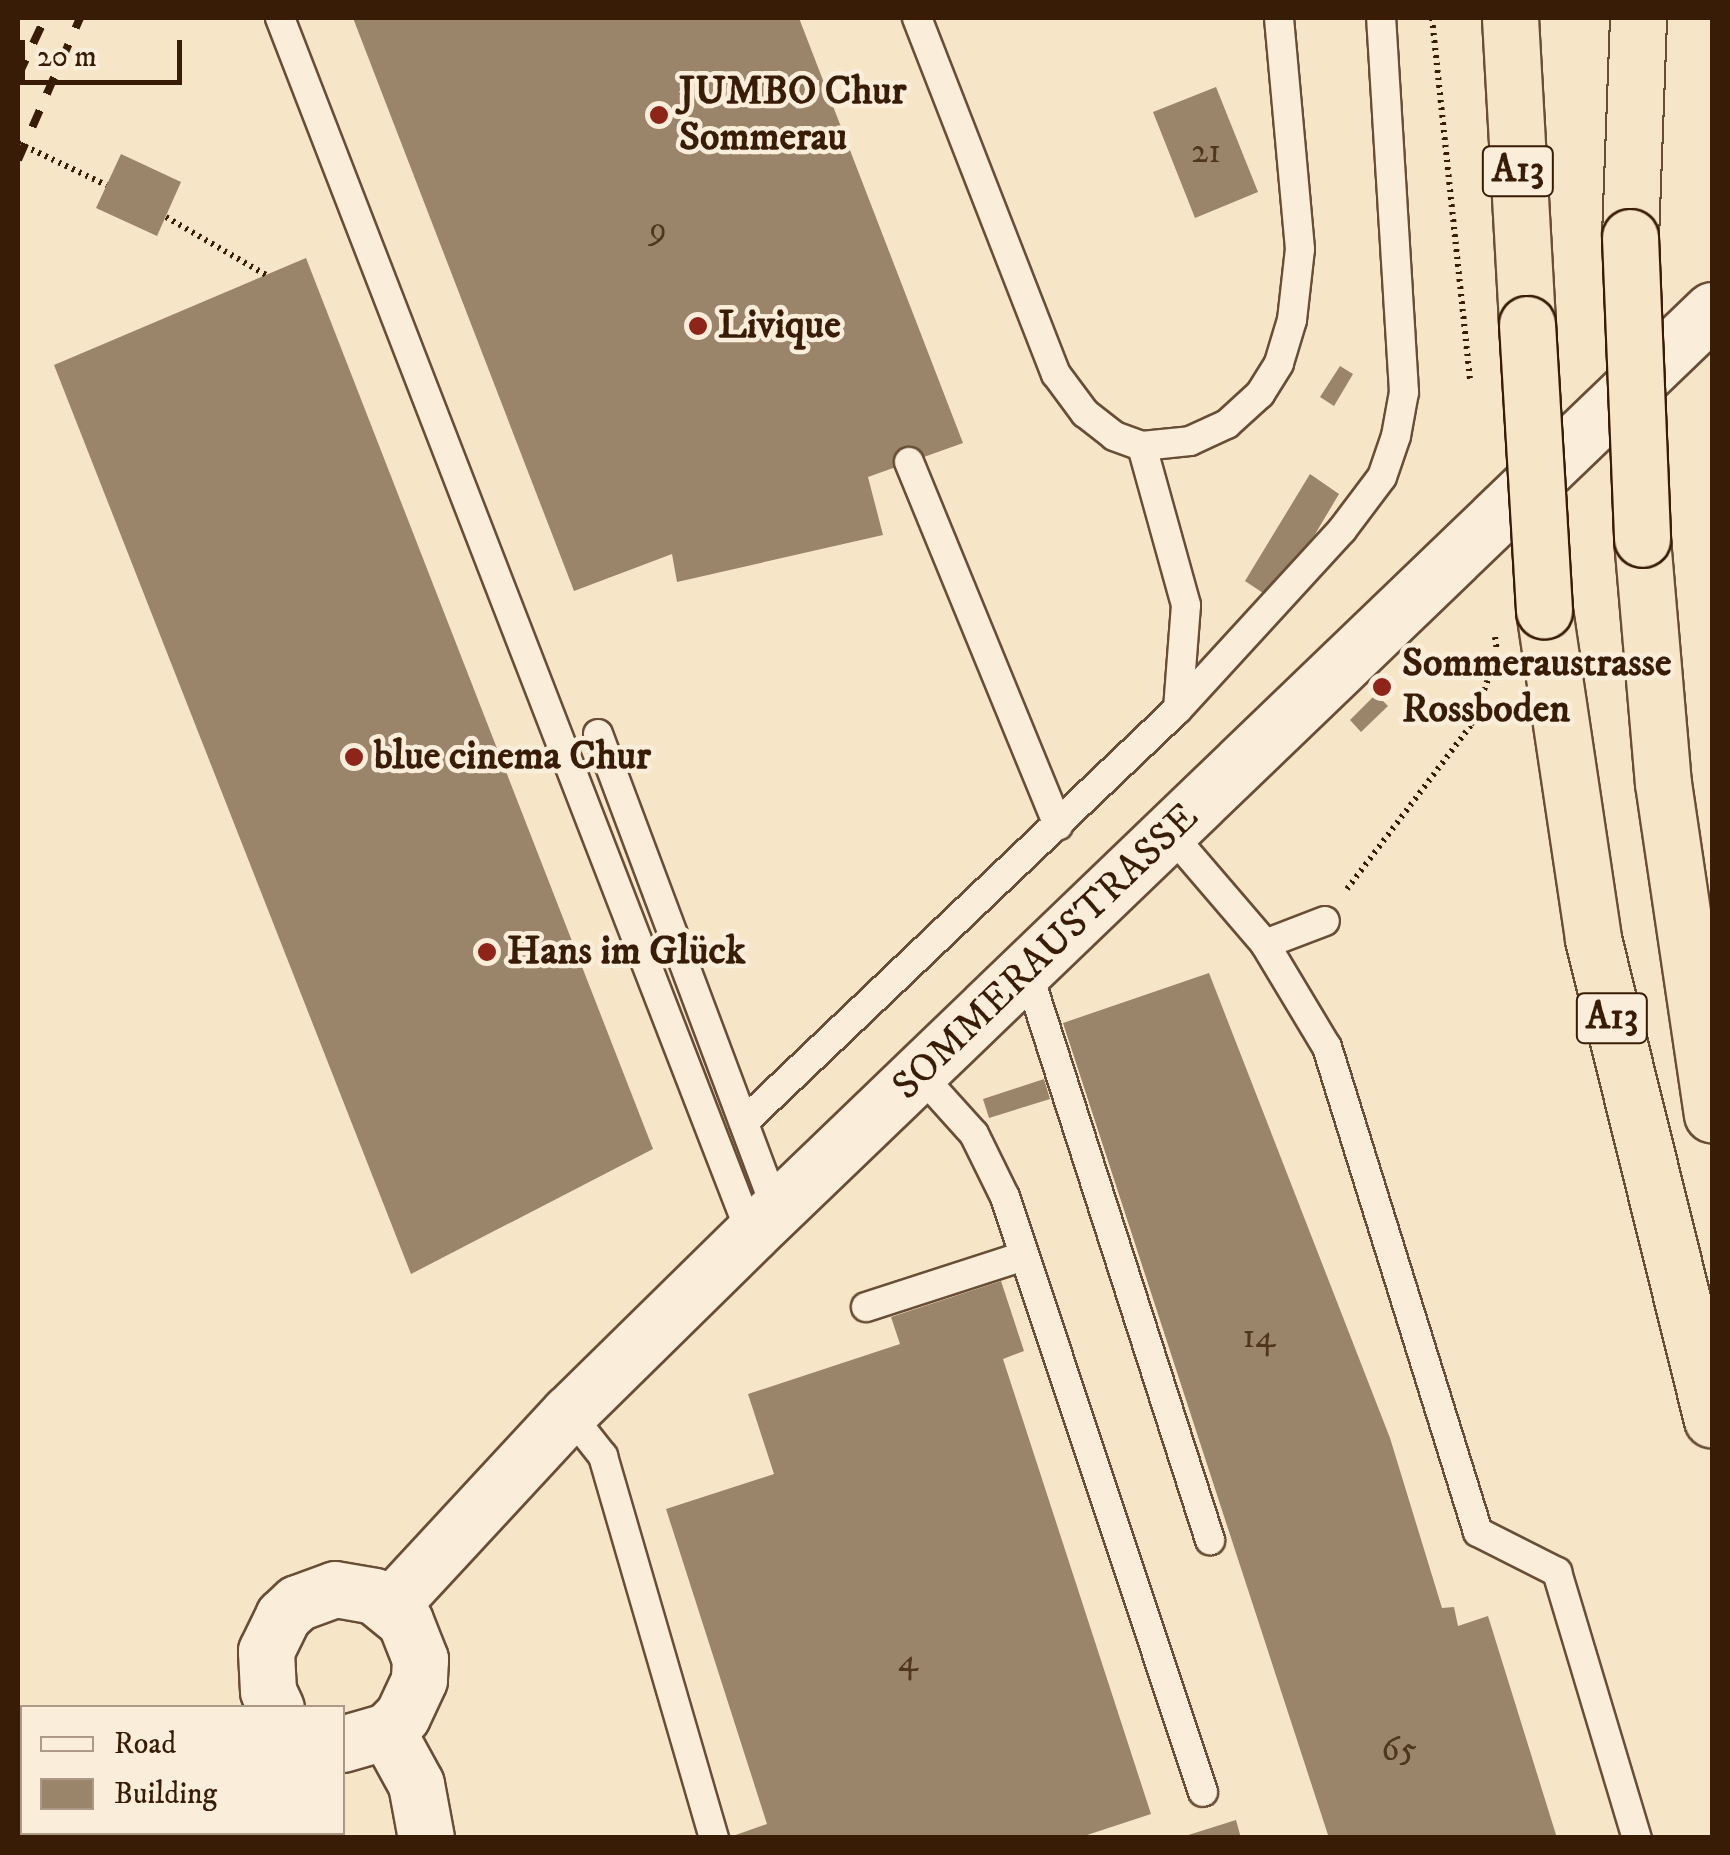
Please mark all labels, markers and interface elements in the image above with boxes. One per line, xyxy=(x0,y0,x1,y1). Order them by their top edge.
scale bar xyxy=(25,20,188,82)
text: 20 m xyxy=(37,39,97,76)
place label: JUMBO Chur Sommerau xyxy=(679,68,906,162)
marker: JUMBO Chur Sommerau xyxy=(648,104,670,126)
house number: 21 xyxy=(1191,131,1221,173)
road number: A13 xyxy=(1480,138,1556,204)
house number: 9 xyxy=(649,209,667,251)
place label: Livique xyxy=(718,302,841,350)
marker: Livique xyxy=(687,315,709,337)
place label: Sommeraustrasse Rossboden xyxy=(1402,640,1671,734)
marker: Sommeraustrasse Rossboden xyxy=(1371,676,1393,698)
place label: blue cinema Chur xyxy=(374,733,651,781)
marker: blue cinema Chur xyxy=(343,746,365,768)
street label: SOMMERAUSTRASSE xyxy=(883,794,1209,1110)
place label: Hans im Glück xyxy=(507,928,746,976)
marker: Hans im Glück xyxy=(476,941,498,963)
road number: A13 xyxy=(1574,985,1650,1051)
house number: 14 xyxy=(1242,1316,1276,1358)
house number: 4 xyxy=(898,1640,918,1682)
legend xyxy=(20,1705,345,1835)
text: Road xyxy=(114,1726,176,1763)
house number: 65 xyxy=(1381,1729,1417,1771)
text: Building xyxy=(114,1776,217,1813)

